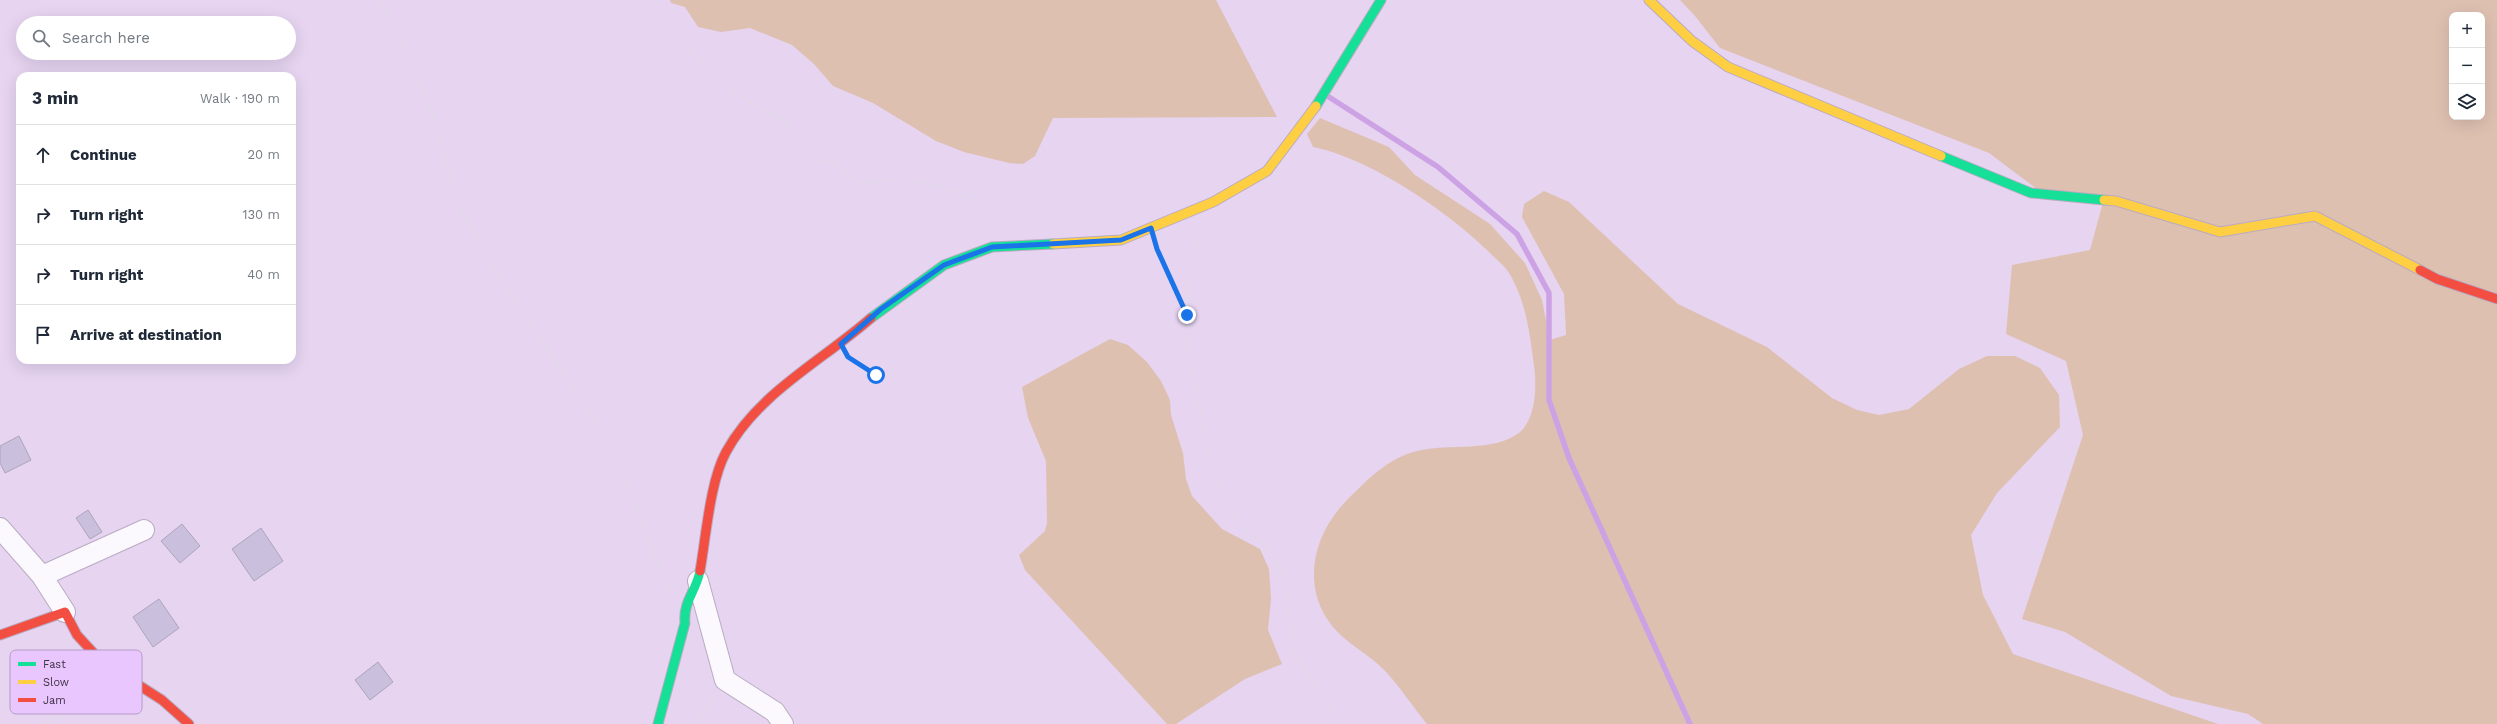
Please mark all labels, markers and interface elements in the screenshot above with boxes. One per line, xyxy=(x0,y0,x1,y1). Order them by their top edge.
map controls xyxy=(2449,12,2485,120)
button: + xyxy=(2449,12,2485,48)
search box xyxy=(16,16,296,60)
icon: search xyxy=(30,27,52,49)
text: Search here xyxy=(62,29,150,47)
button: − xyxy=(2449,48,2485,84)
button: layers xyxy=(2449,84,2485,120)
text: 3 min xyxy=(32,88,78,108)
text: Walk · 190 m xyxy=(200,91,280,106)
icon: ahead xyxy=(32,144,54,166)
text: Continue xyxy=(70,146,137,164)
text: 20 m xyxy=(248,147,280,162)
icon: right xyxy=(32,204,54,226)
text: Turn right xyxy=(70,206,143,224)
text: 130 m xyxy=(242,207,280,222)
icon: right xyxy=(32,264,54,286)
text: Turn right xyxy=(70,266,143,284)
text: 40 m xyxy=(247,267,280,282)
route end xyxy=(1178,306,1196,324)
icon: arrive xyxy=(32,324,54,346)
text: Arrive at destination xyxy=(70,326,222,344)
route start xyxy=(867,366,885,384)
legend xyxy=(10,650,142,714)
text: Fast xyxy=(43,658,66,671)
text: Slow xyxy=(43,676,69,689)
text: Jam xyxy=(43,694,66,707)

